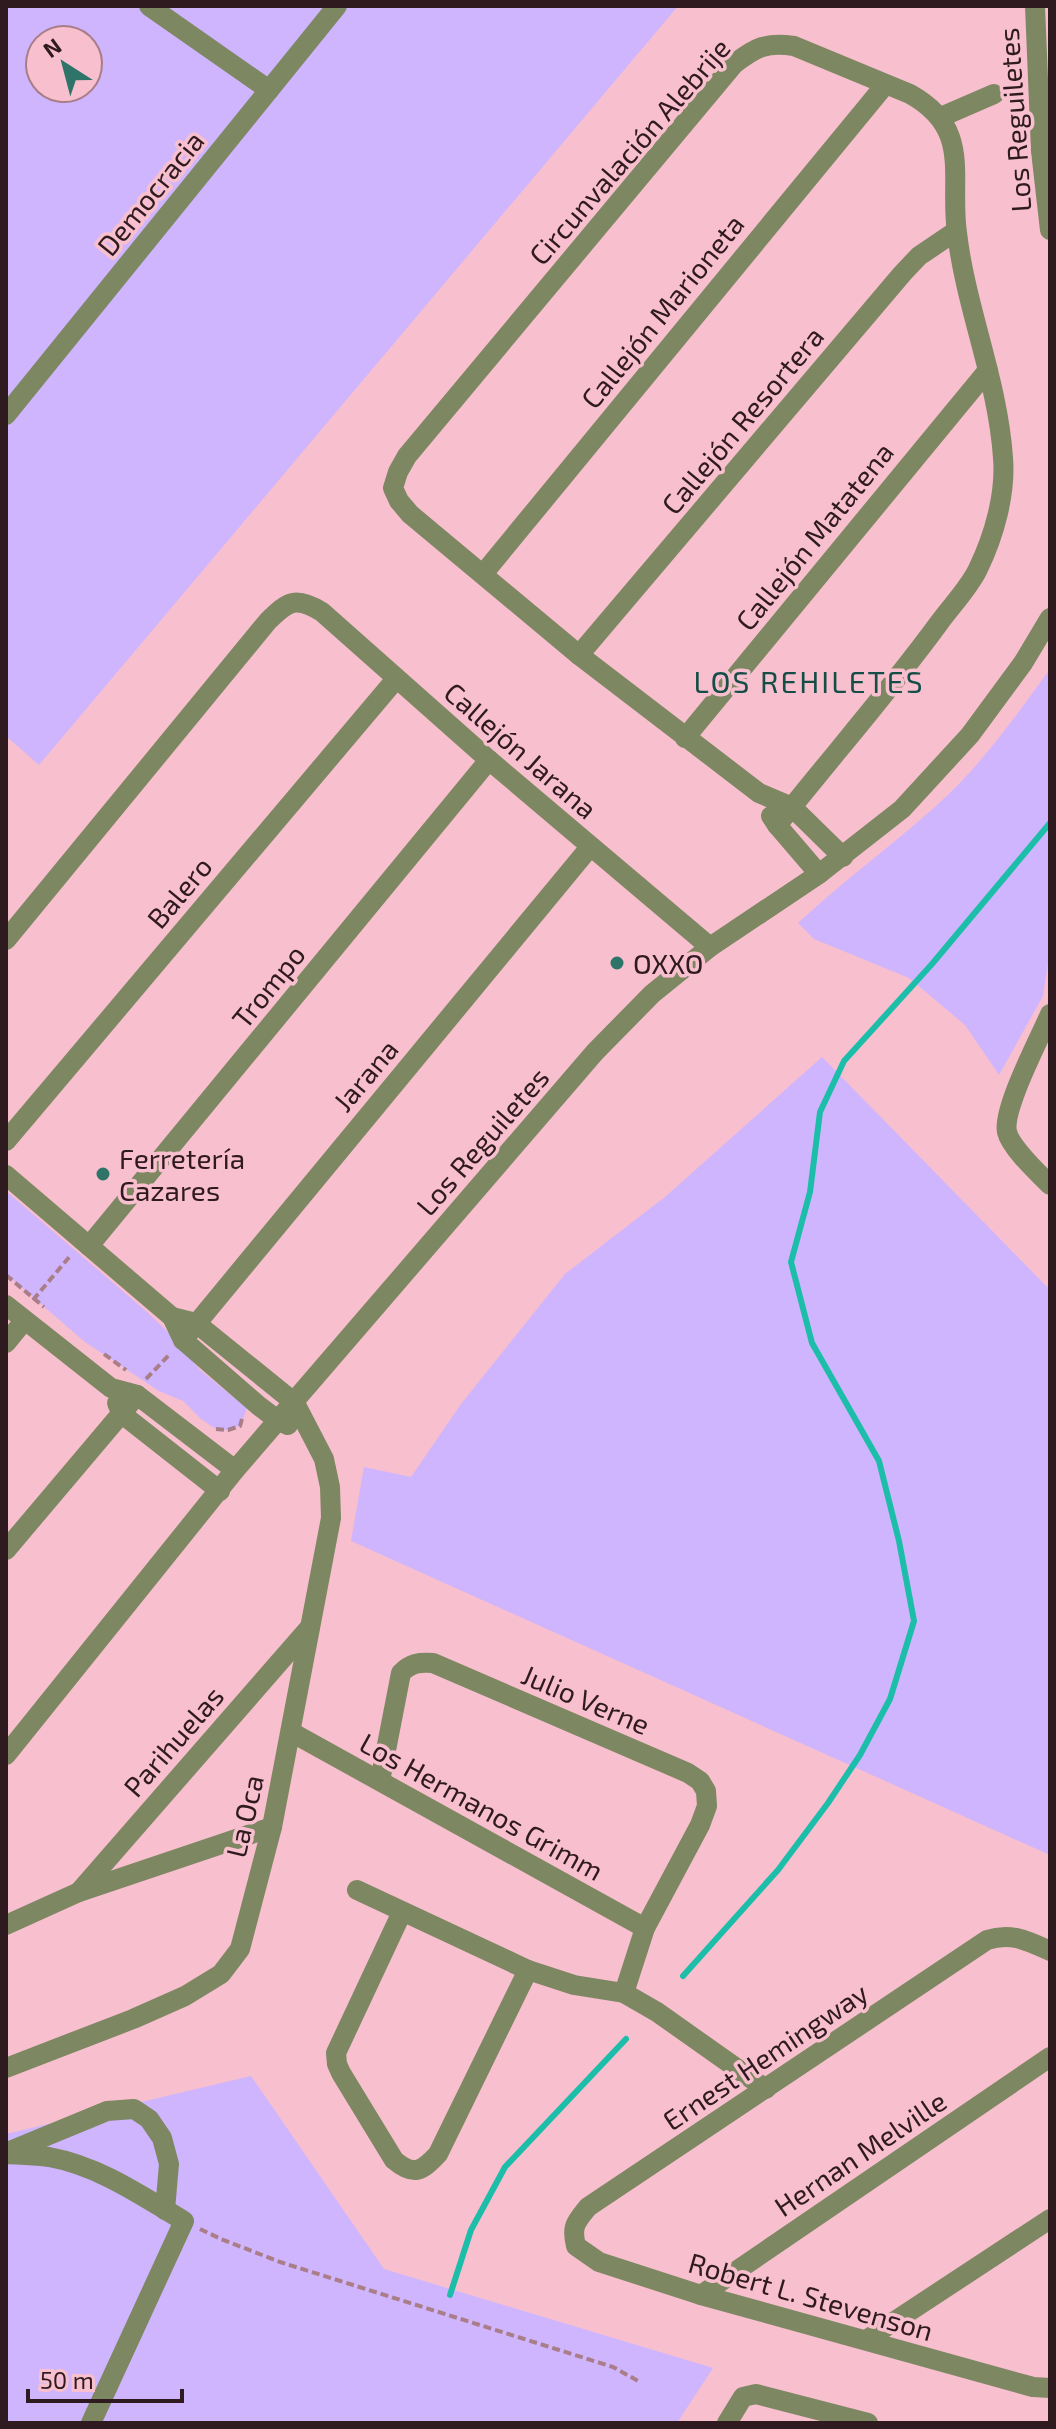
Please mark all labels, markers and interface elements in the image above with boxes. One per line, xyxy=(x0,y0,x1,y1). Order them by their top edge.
north arrow xyxy=(24,24,104,104)
street label: Los Reguiletes xyxy=(991,27,1037,213)
street label: Circunvalación Alebrije xyxy=(521,31,737,271)
text: N xyxy=(38,32,66,62)
street label: Democracia xyxy=(89,124,211,262)
street label: Callejón Marioneta xyxy=(573,207,751,415)
street label: Callejón Resortera xyxy=(654,319,830,521)
street label: Callejón Matatena xyxy=(728,435,900,637)
district label: LOS REHILETES xyxy=(693,663,925,699)
street label: Callejón Jarana xyxy=(438,675,604,825)
street label: Balero xyxy=(139,849,219,935)
street label: Trompo xyxy=(224,938,312,1034)
place label: OXXO xyxy=(633,946,704,980)
marker: OXXO xyxy=(608,954,626,972)
street label: Jarana xyxy=(325,1032,405,1118)
street label: Los Reguiletes xyxy=(409,1060,555,1222)
place label: Ferretería Cazares xyxy=(119,1141,245,1207)
marker: Ferretería Cazares xyxy=(94,1165,112,1183)
street label: Julio Verne xyxy=(517,1657,655,1741)
street label: Parihuelas xyxy=(116,1679,230,1803)
street label: Los Hermanos Grimm xyxy=(354,1725,610,1887)
street label: La Oca xyxy=(218,1771,270,1861)
street label: Ernest Hemingway xyxy=(656,1975,874,2137)
street label: Hernan Melville xyxy=(768,2083,952,2223)
street label: Robert L. Stevenson xyxy=(685,2245,937,2347)
scale bar xyxy=(28,2353,182,2403)
text: 50 m xyxy=(40,2365,94,2394)

